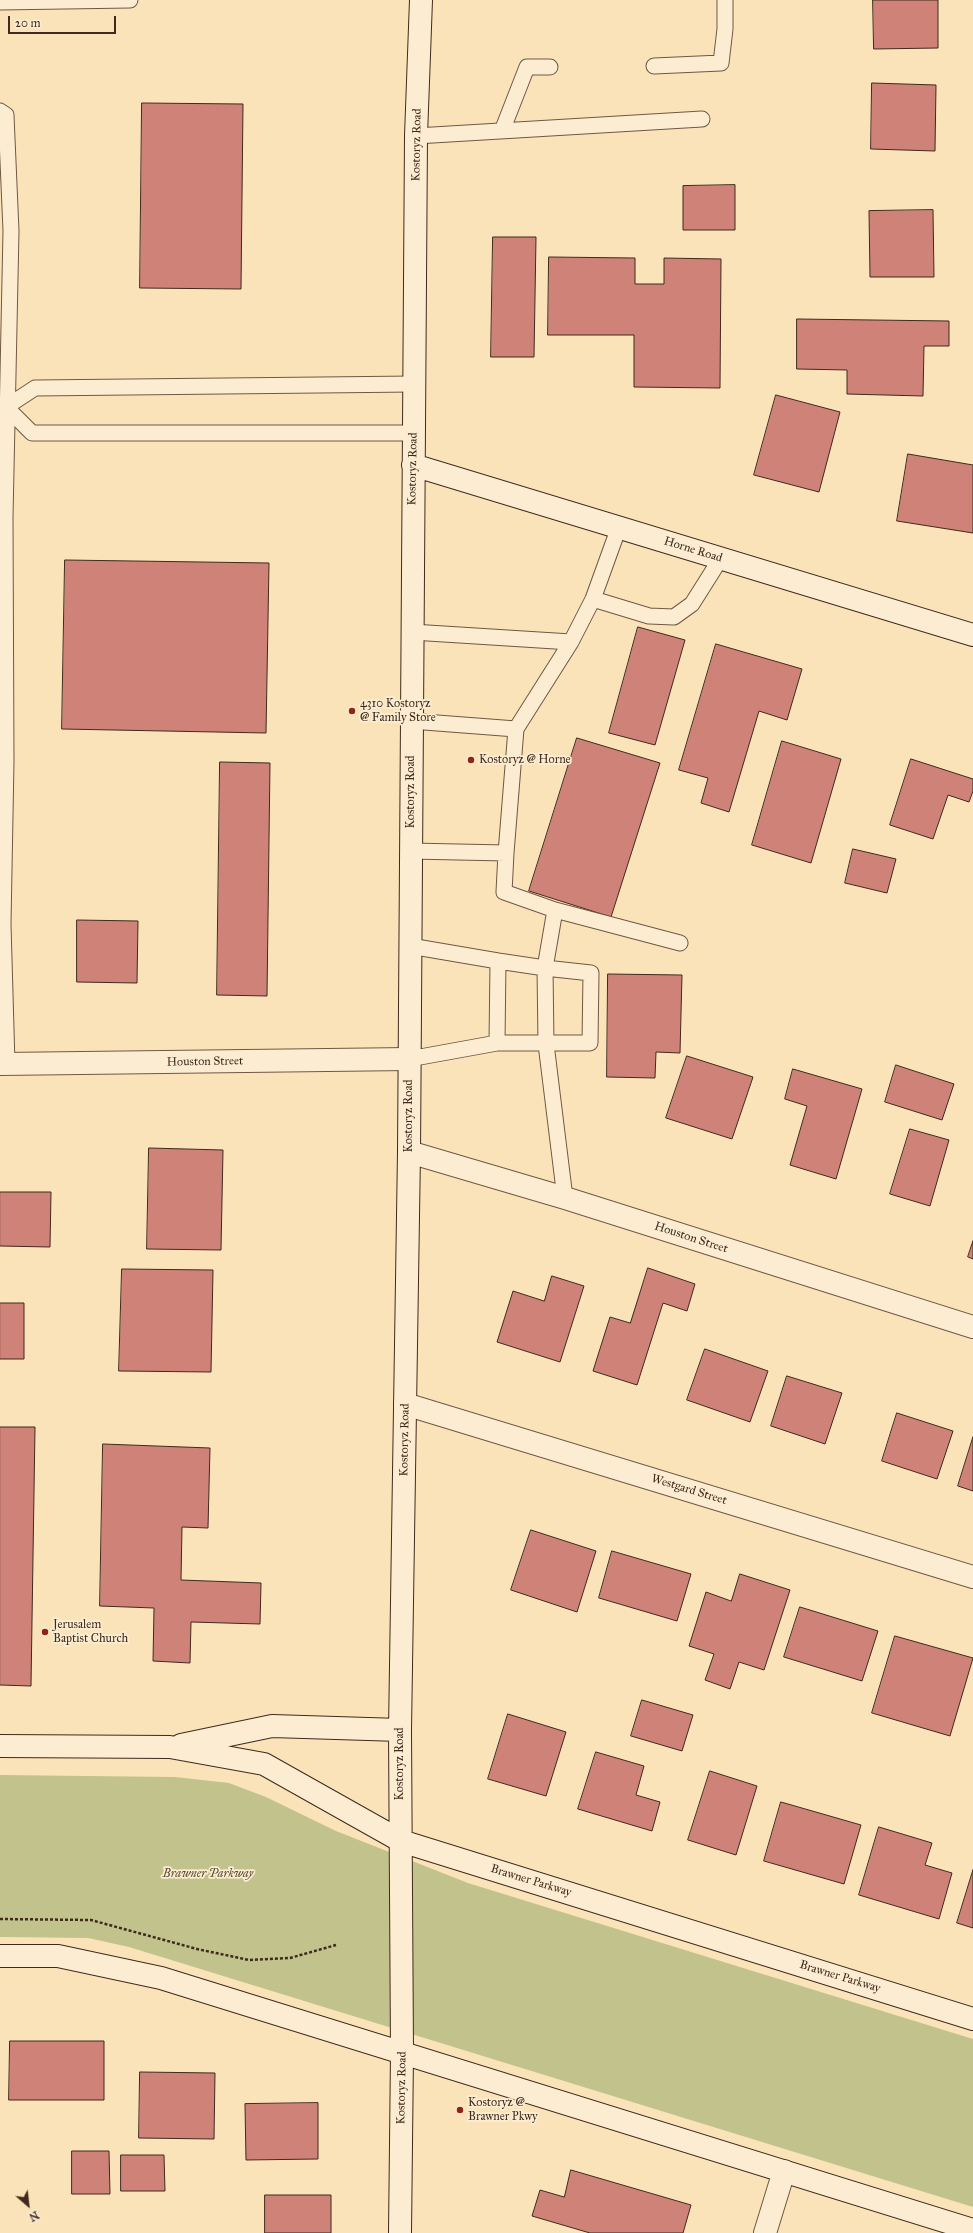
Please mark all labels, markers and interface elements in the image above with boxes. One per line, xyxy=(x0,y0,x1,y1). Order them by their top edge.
scale bar xyxy=(10,8,118,34)
text: 20 m xyxy=(15,16,41,30)
street label: Kostoryz Road xyxy=(409,108,425,182)
street label: Kostoryz Road xyxy=(405,432,421,506)
street label: Horne Road xyxy=(662,534,724,566)
place label: 4310 Kostoryz @ Family Store xyxy=(360,697,436,725)
marker: 4310 Kostoryz @ Family Store xyxy=(347,706,357,716)
place label: Kostoryz @ Horne xyxy=(479,753,571,767)
street label: Kostoryz Road xyxy=(404,755,418,829)
marker: Kostoryz @ Horne xyxy=(466,755,476,765)
street label: Houston Street xyxy=(167,1054,243,1070)
street label: Kostoryz Road xyxy=(402,1079,416,1153)
street label: Houston Street xyxy=(652,1219,730,1257)
street label: Kostoryz Road xyxy=(397,1403,413,1477)
street label: Westgard Street xyxy=(650,1472,728,1508)
place label: Jerusalem Baptist Church xyxy=(53,1618,128,1646)
marker: Jerusalem Baptist Church xyxy=(40,1627,50,1637)
street label: Kostoryz Road xyxy=(393,1727,407,1801)
street label: Brawner Parkway xyxy=(489,1862,573,1900)
park label: Brawner Parkway xyxy=(163,1867,253,1881)
street label: Brawner Parkway xyxy=(798,1958,882,1996)
street label: Kostoryz Road xyxy=(394,2051,410,2125)
place label: Kostoryz @ Brawner Pkwy xyxy=(468,2096,538,2124)
marker: Kostoryz @ Brawner Pkwy xyxy=(455,2105,465,2115)
north arrow xyxy=(8,2185,48,2225)
text: N xyxy=(27,2208,41,2224)

